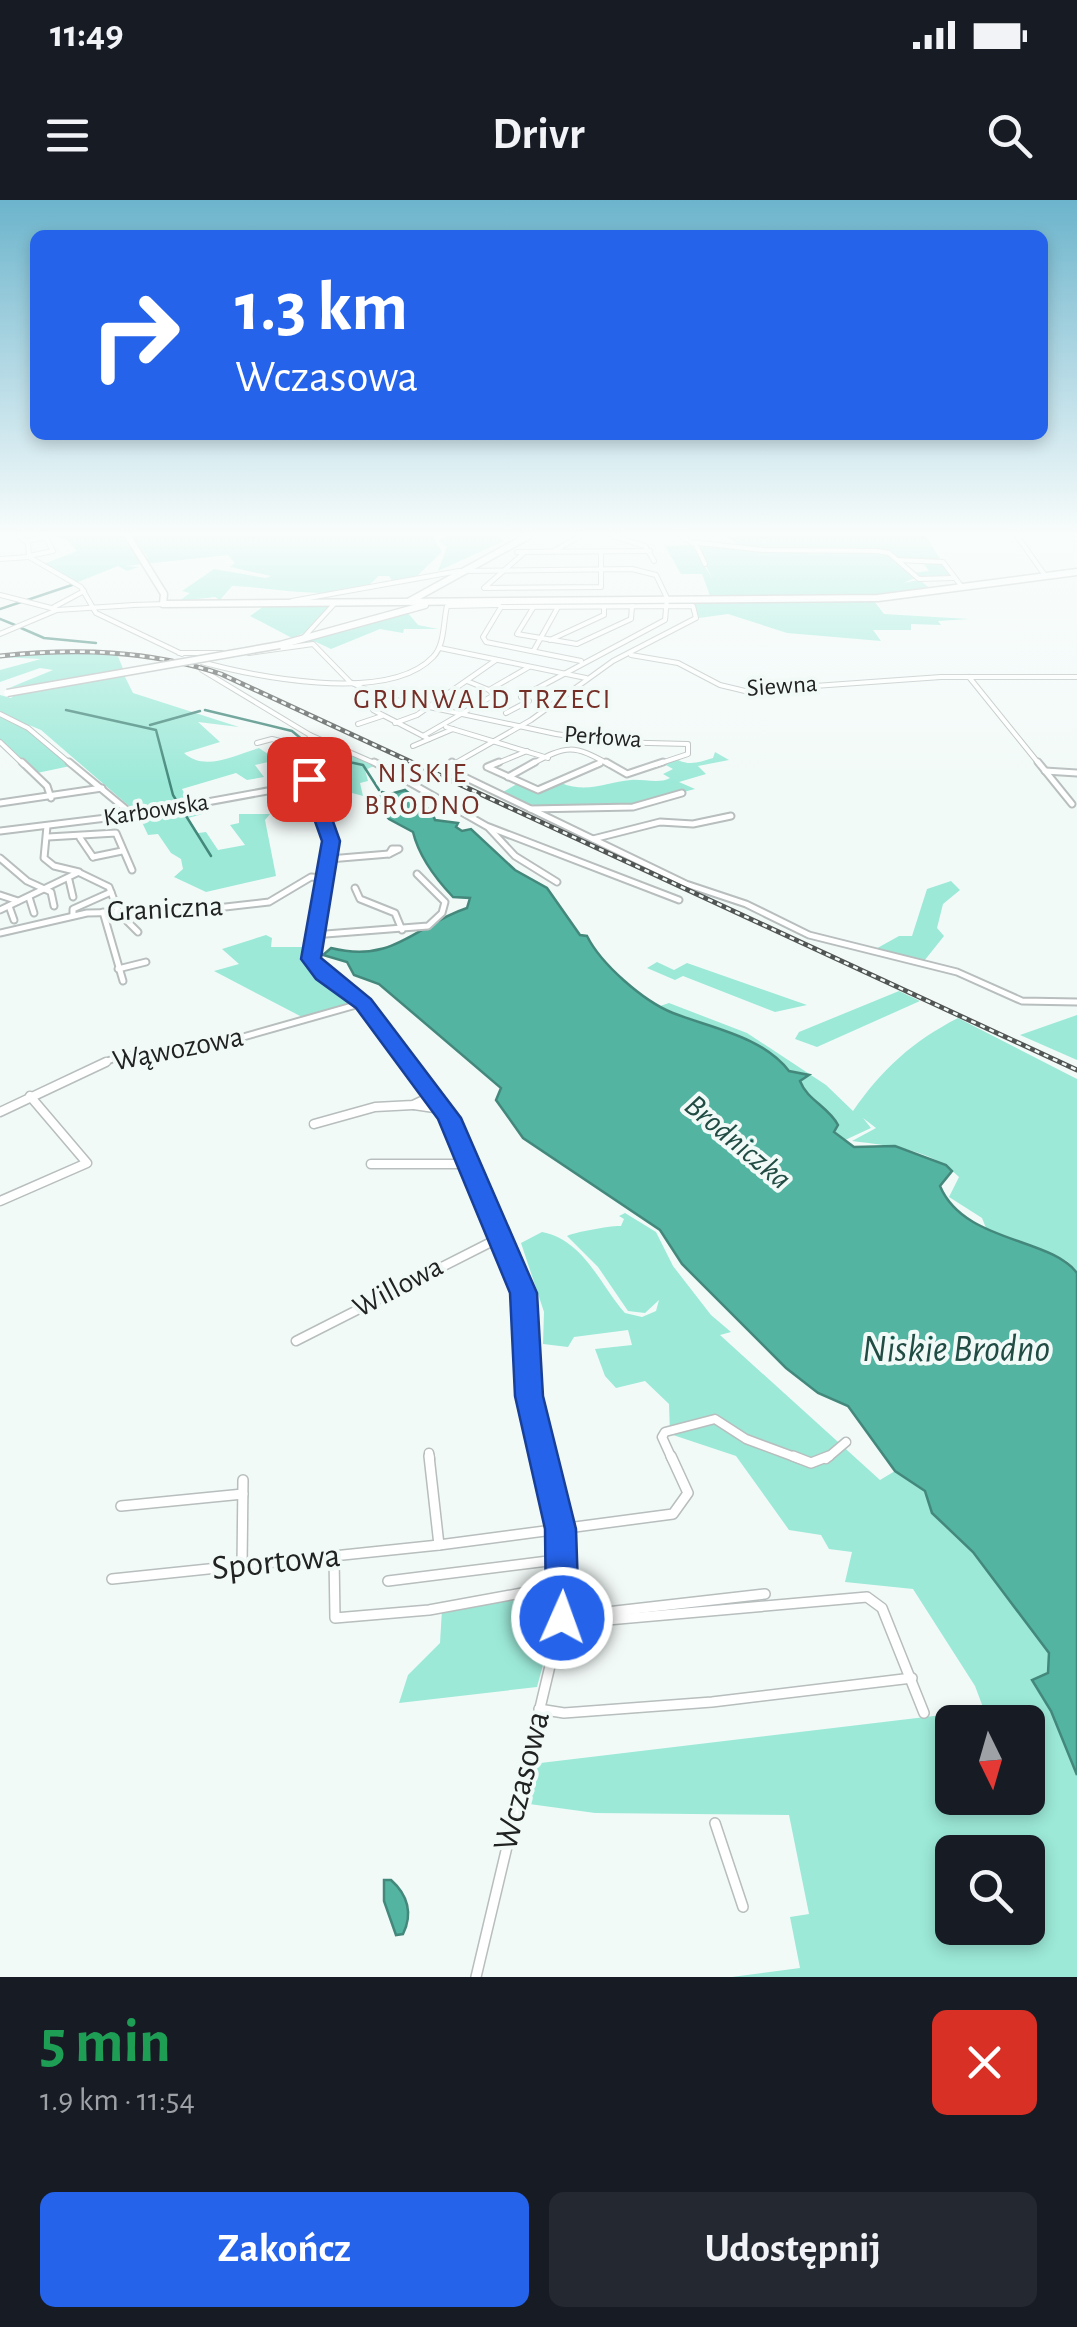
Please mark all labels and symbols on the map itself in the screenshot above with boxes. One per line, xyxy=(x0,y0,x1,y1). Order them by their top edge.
street label: Siewna xyxy=(746,671,818,701)
district label: GRUNWALD TRZECI xyxy=(353,686,613,714)
street label: Perłowa xyxy=(563,722,643,752)
pin xyxy=(267,737,352,822)
district label: NISKIE BRODNO xyxy=(364,760,482,820)
street label: Karbowska xyxy=(102,789,210,831)
street label: Graniczna xyxy=(106,891,224,927)
street label: Wąwozowa xyxy=(110,1022,246,1076)
water label: Brodniczka xyxy=(679,1089,797,1195)
street label: Willowa xyxy=(348,1251,448,1323)
water label: Niskie Brodno xyxy=(862,1331,1050,1369)
street label: Sportowa xyxy=(210,1538,342,1586)
position arrow xyxy=(510,1566,614,1670)
north arrow xyxy=(935,1705,1045,1815)
street label: Wczasowa xyxy=(488,1708,556,1854)

